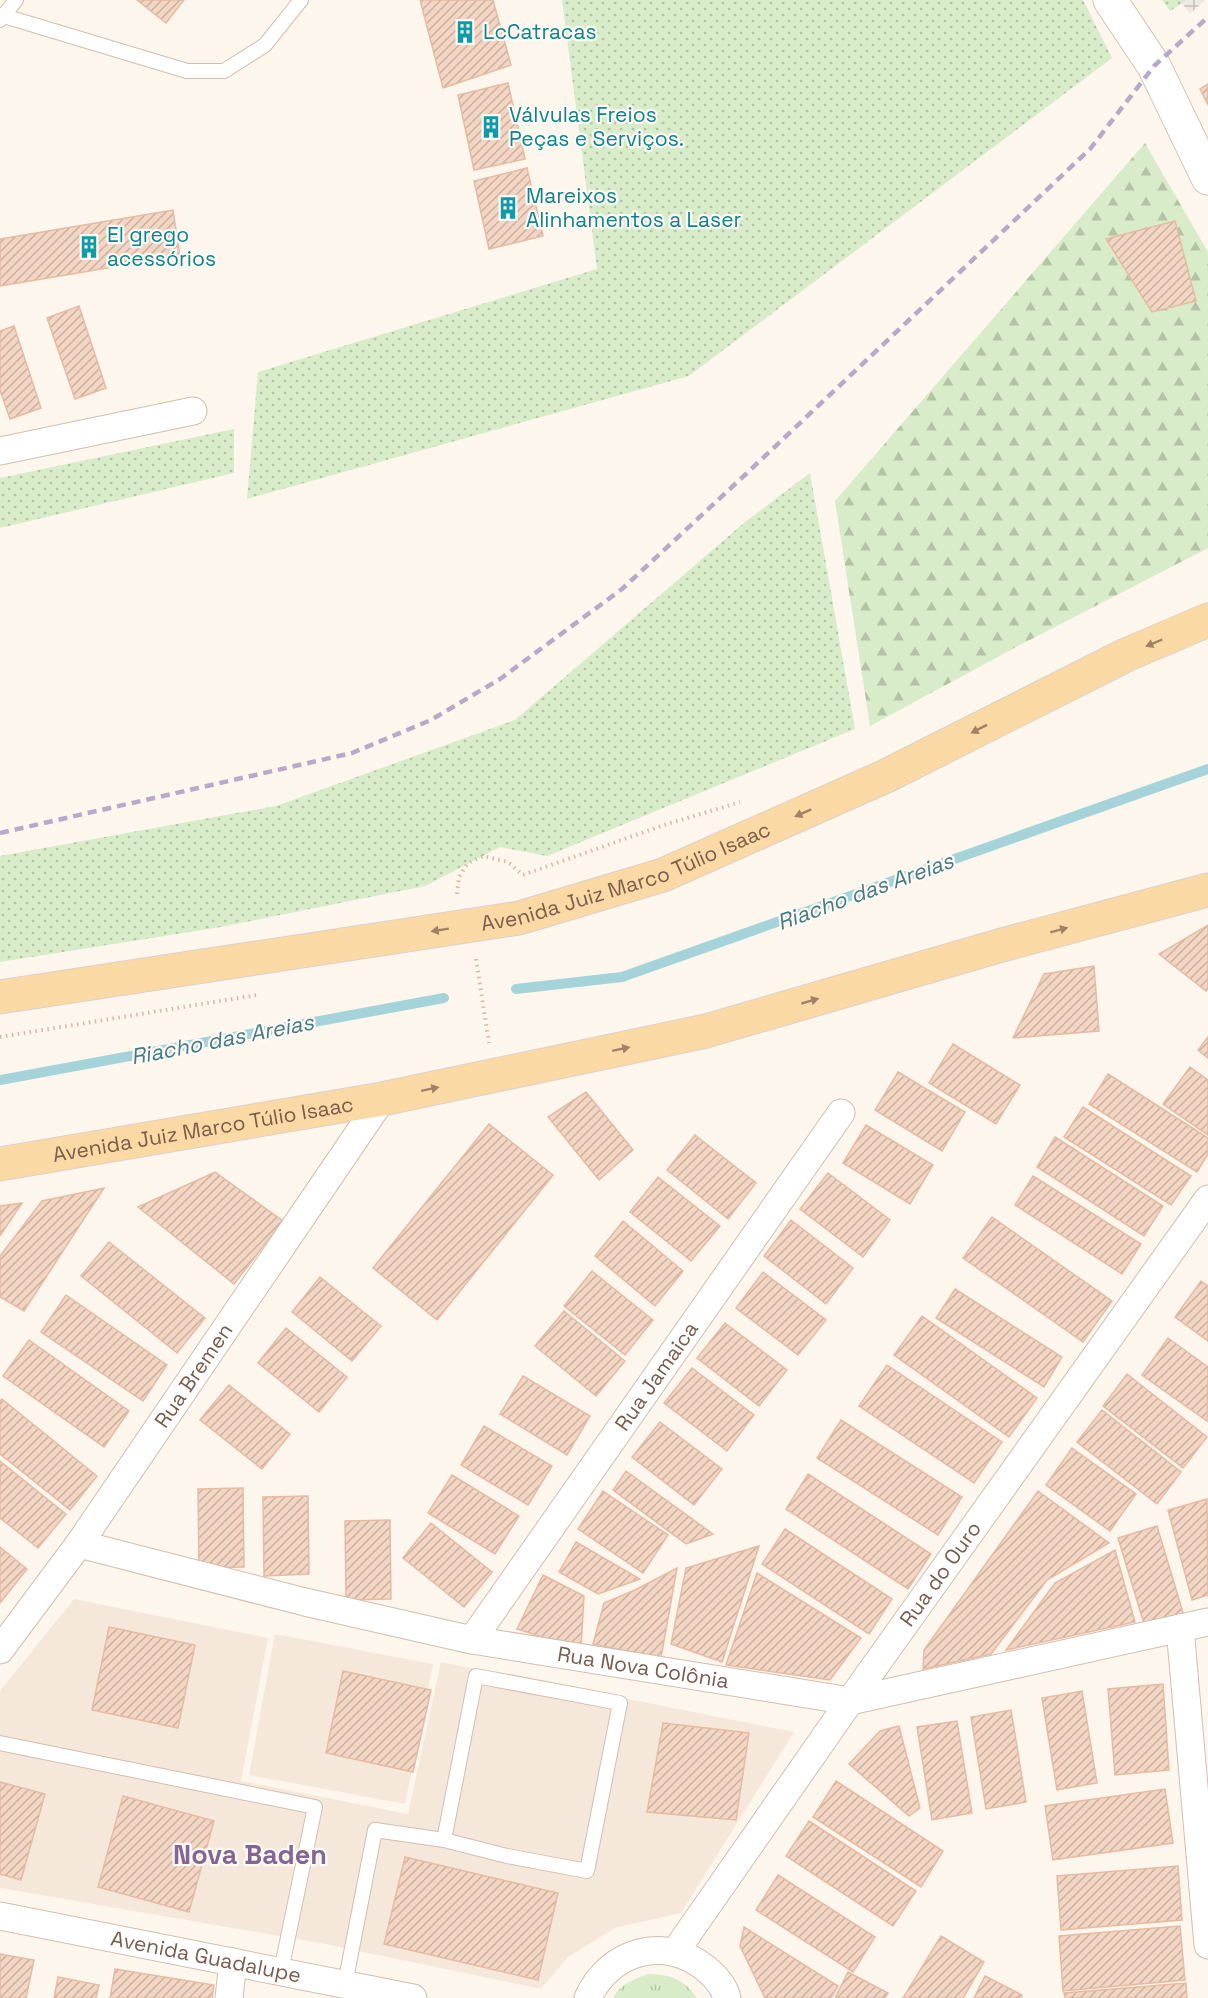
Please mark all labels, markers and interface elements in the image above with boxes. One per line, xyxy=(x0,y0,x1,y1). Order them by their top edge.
place label: LcCatracas xyxy=(483,18,596,45)
building icon: LcCatracas xyxy=(452,19,478,45)
place label: Válvulas Freios Peças e Serviços. xyxy=(509,101,684,152)
building icon: Válvulas Freios Peças e Serviços. xyxy=(478,114,504,140)
place label: Mareixos Alinhamentos a Laser xyxy=(526,182,742,233)
building icon: Mareixos Alinhamentos a Laser xyxy=(495,195,521,221)
place label: El grego acessórios xyxy=(107,221,216,272)
building icon: El grego acessórios xyxy=(76,234,102,260)
one-way arrow xyxy=(1145,638,1163,648)
one-way arrow xyxy=(971,724,988,734)
one-way arrow xyxy=(795,808,812,817)
street label: Avenida Juiz Marco Túlio Isaac xyxy=(479,815,774,937)
water label: Riacho das Areias xyxy=(773,846,958,936)
one-way arrow xyxy=(430,925,449,934)
one-way arrow xyxy=(1050,925,1068,934)
one-way arrow xyxy=(801,996,819,1005)
water label: Riacho das Areias xyxy=(128,1007,317,1070)
one-way arrow xyxy=(611,1044,630,1053)
one-way arrow xyxy=(421,1083,439,1093)
street label: Avenida Juiz Marco Túlio Isaac xyxy=(51,1090,355,1168)
street label: Rua Jamaica xyxy=(609,1316,704,1436)
street label: Rua Bremen xyxy=(148,1318,238,1433)
street label: Rua do Ouro xyxy=(893,1516,987,1632)
street label: Rua Nova Colônia xyxy=(556,1640,731,1694)
district label: Nova Baden xyxy=(173,1837,327,1872)
street label: Avenida Guadalupe xyxy=(109,1924,304,1988)

